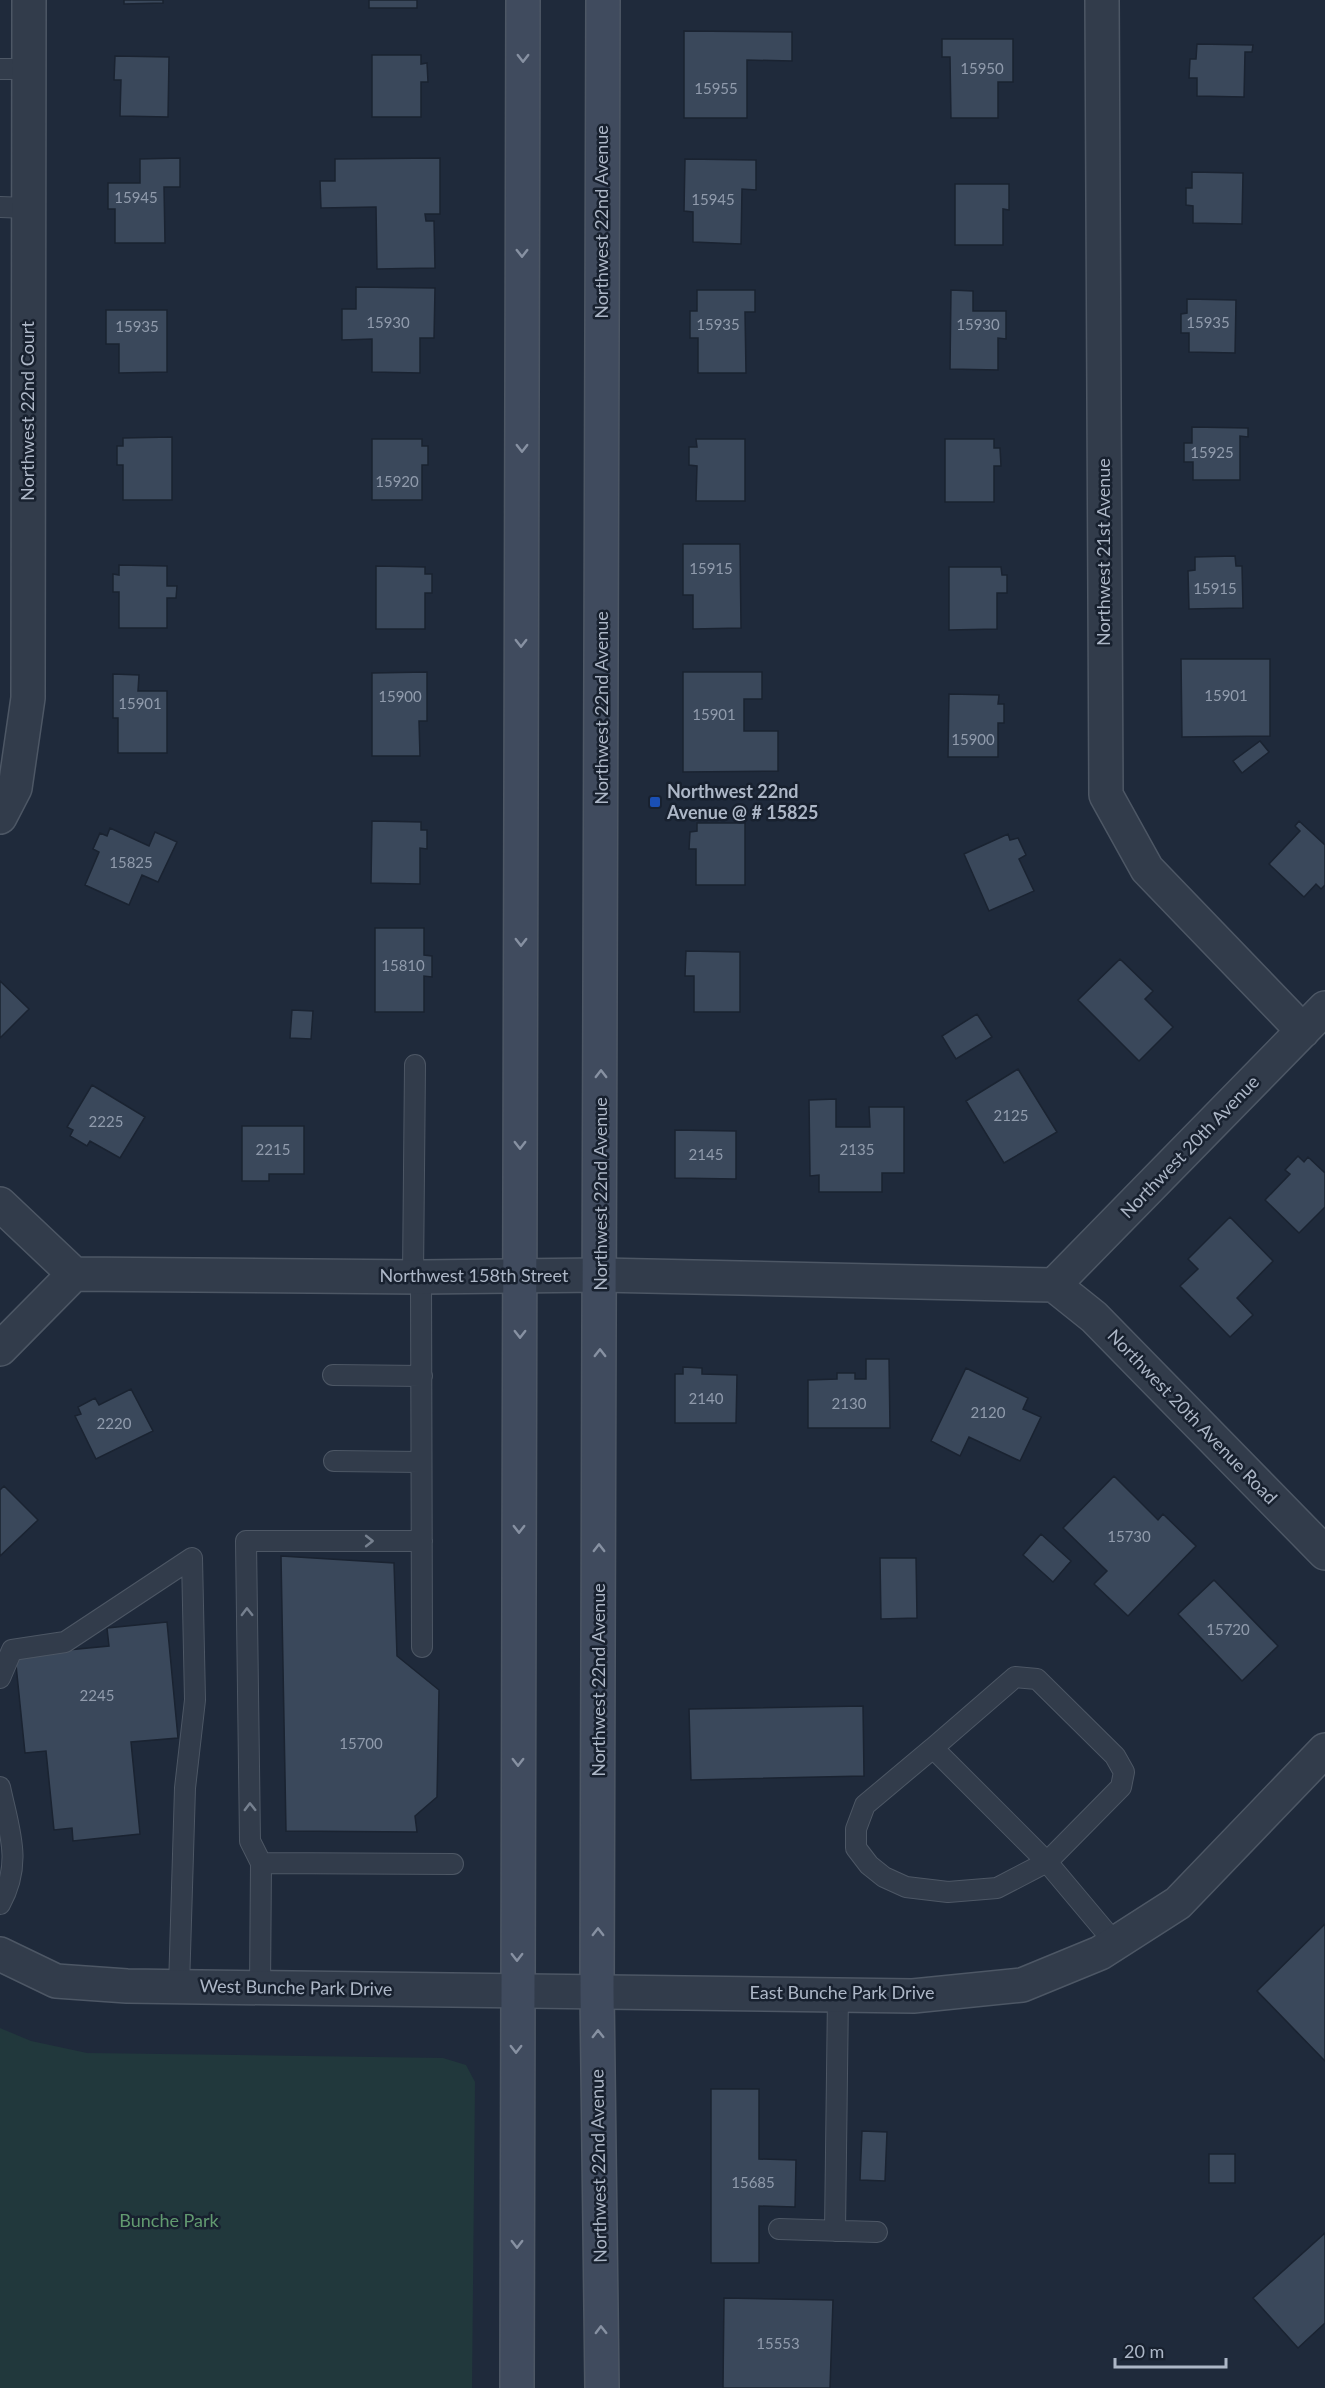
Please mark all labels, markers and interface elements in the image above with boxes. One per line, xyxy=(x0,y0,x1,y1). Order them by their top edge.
one-way arrow xyxy=(517,54,529,63)
house number: 15950 xyxy=(960,59,1004,77)
house number: 15955 xyxy=(694,79,738,97)
street label: Northwest 22nd Avenue xyxy=(590,125,612,319)
house number: 15945 xyxy=(114,188,158,206)
house number: 15945 xyxy=(691,190,735,208)
one-way arrow xyxy=(516,249,528,258)
house number: 15930 xyxy=(366,313,410,331)
house number: 15935 xyxy=(1186,313,1230,331)
house number: 15935 xyxy=(696,315,740,333)
house number: 15930 xyxy=(956,315,1000,333)
house number: 15935 xyxy=(115,317,159,335)
street label: Northwest 22nd Court xyxy=(16,321,38,501)
house number: 15925 xyxy=(1190,443,1234,461)
one-way arrow xyxy=(516,444,528,453)
street label: Northwest 21st Avenue xyxy=(1092,458,1114,646)
house number: 15920 xyxy=(375,472,419,490)
house number: 15915 xyxy=(689,559,733,577)
house number: 15915 xyxy=(1193,579,1237,597)
street label: Northwest 22nd Avenue xyxy=(590,611,612,805)
one-way arrow xyxy=(515,639,528,648)
house number: 15901 xyxy=(1204,686,1248,704)
house number: 15900 xyxy=(378,687,422,705)
house number: 15901 xyxy=(118,694,162,712)
house number: 15901 xyxy=(692,705,736,723)
house number: 15900 xyxy=(951,730,995,748)
place label: Northwest 22nd Avenue @ # 15825 xyxy=(666,780,818,823)
marker: Northwest 22nd Avenue @ # 15825 xyxy=(648,795,662,809)
house number: 15825 xyxy=(109,853,153,871)
one-way arrow xyxy=(515,938,527,947)
house number: 15810 xyxy=(381,956,425,974)
one-way arrow xyxy=(595,1070,607,1079)
street label: Northwest 20th Avenue xyxy=(1115,1070,1263,1222)
street label: Northwest 22nd Avenue xyxy=(589,1097,611,1291)
house number: 2125 xyxy=(994,1106,1028,1124)
house number: 2225 xyxy=(89,1112,123,1130)
house number: 2215 xyxy=(256,1140,290,1158)
house number: 2135 xyxy=(840,1140,874,1158)
one-way arrow xyxy=(514,1141,527,1150)
house number: 2145 xyxy=(689,1145,723,1163)
street label: Northwest 158th Street xyxy=(380,1264,569,1286)
street label: Northwest 20th Avenue Road xyxy=(1103,1324,1282,1508)
one-way arrow xyxy=(514,1330,526,1339)
one-way arrow xyxy=(594,1349,606,1358)
house number: 2140 xyxy=(689,1389,724,1407)
house number: 2130 xyxy=(832,1394,867,1412)
house number: 2120 xyxy=(971,1403,1006,1421)
house number: 2220 xyxy=(97,1414,132,1432)
one-way arrow xyxy=(513,1525,525,1534)
house number: 15730 xyxy=(1107,1527,1151,1545)
one-way arrow xyxy=(365,1535,374,1547)
one-way arrow xyxy=(593,1544,605,1553)
street label: Northwest 22nd Avenue xyxy=(587,1583,609,1777)
one-way arrow xyxy=(240,1608,253,1617)
house number: 15720 xyxy=(1206,1620,1250,1638)
house number: 2245 xyxy=(80,1686,114,1704)
house number: 15700 xyxy=(339,1734,383,1752)
one-way arrow xyxy=(512,1758,524,1767)
one-way arrow xyxy=(243,1803,256,1812)
one-way arrow xyxy=(592,1928,604,1937)
one-way arrow xyxy=(511,1953,523,1962)
street label: West Bunche Park Drive xyxy=(199,1974,393,2000)
street label: East Bunche Park Drive xyxy=(749,1981,935,2003)
one-way arrow xyxy=(592,2029,604,2038)
one-way arrow xyxy=(510,2044,522,2053)
street label: Northwest 22nd Avenue xyxy=(585,2069,611,2263)
house number: 15685 xyxy=(731,2173,775,2191)
park label: Bunche Park xyxy=(119,2209,220,2231)
one-way arrow xyxy=(511,2239,523,2248)
one-way arrow xyxy=(595,2325,607,2334)
scale bar xyxy=(1115,2331,1226,2369)
house number: 15553 xyxy=(756,2334,800,2352)
text: 20 m xyxy=(1124,2340,1164,2362)

